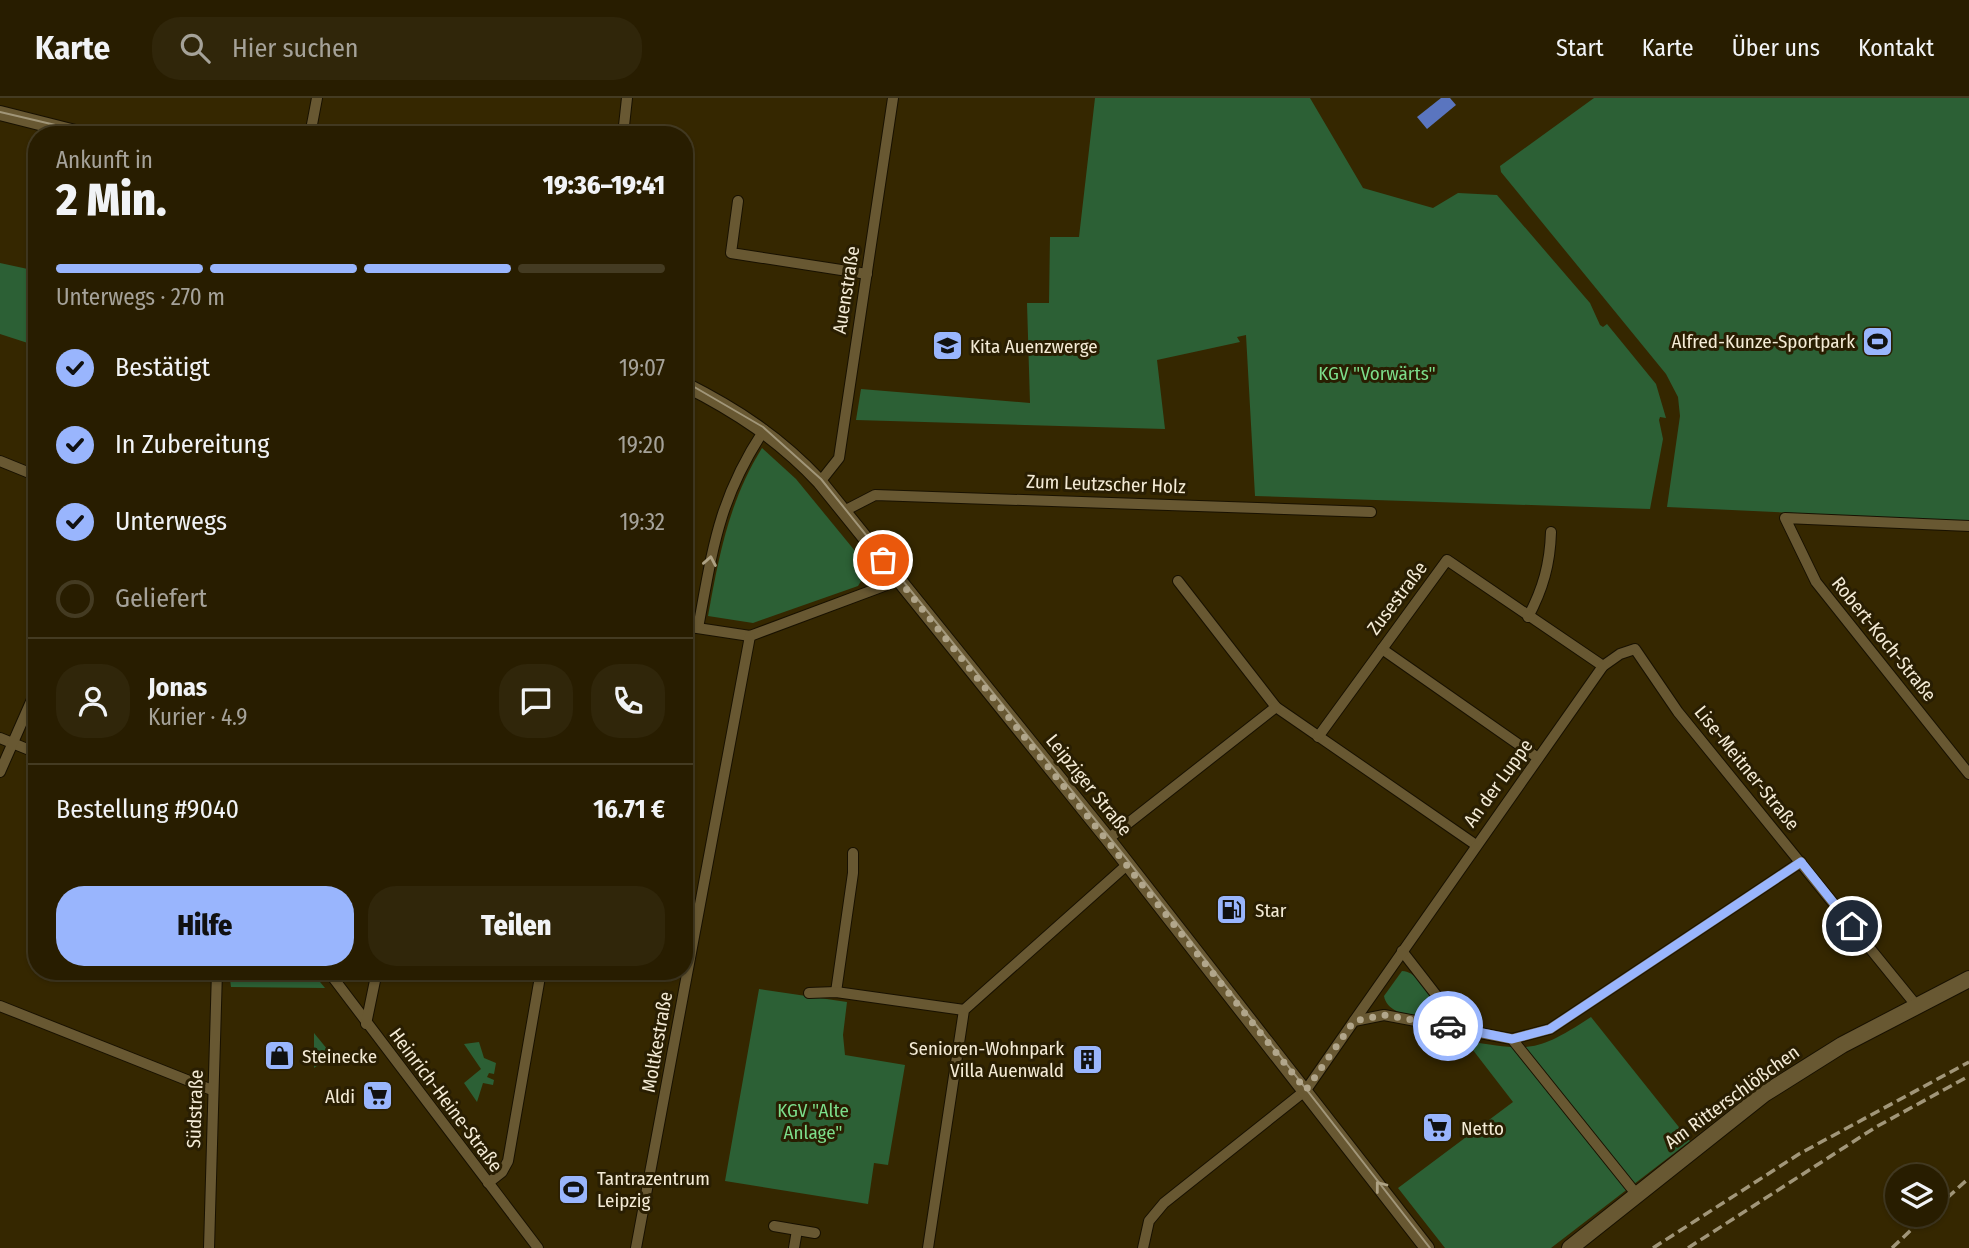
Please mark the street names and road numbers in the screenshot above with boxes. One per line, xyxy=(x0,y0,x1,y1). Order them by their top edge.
street label: Auenstraße xyxy=(828,244,864,336)
street label: Zum Leutzscher Holz xyxy=(1026,470,1187,498)
street label: Zusestraße xyxy=(1362,557,1432,639)
street label: Robert-Koch-Straße xyxy=(1827,572,1941,706)
street label: Lise-Meitner-Straße xyxy=(1690,701,1804,835)
street label: Leipziger Straße xyxy=(1041,730,1137,840)
street label: An der Luppe xyxy=(1458,735,1538,831)
street label: Moltkestraße xyxy=(637,990,677,1094)
street label: Heinrich-Heine-Straße xyxy=(384,1024,508,1176)
street label: Am Ritterschlößchen xyxy=(1660,1040,1804,1154)
street label: Südstraße xyxy=(182,1069,208,1149)

